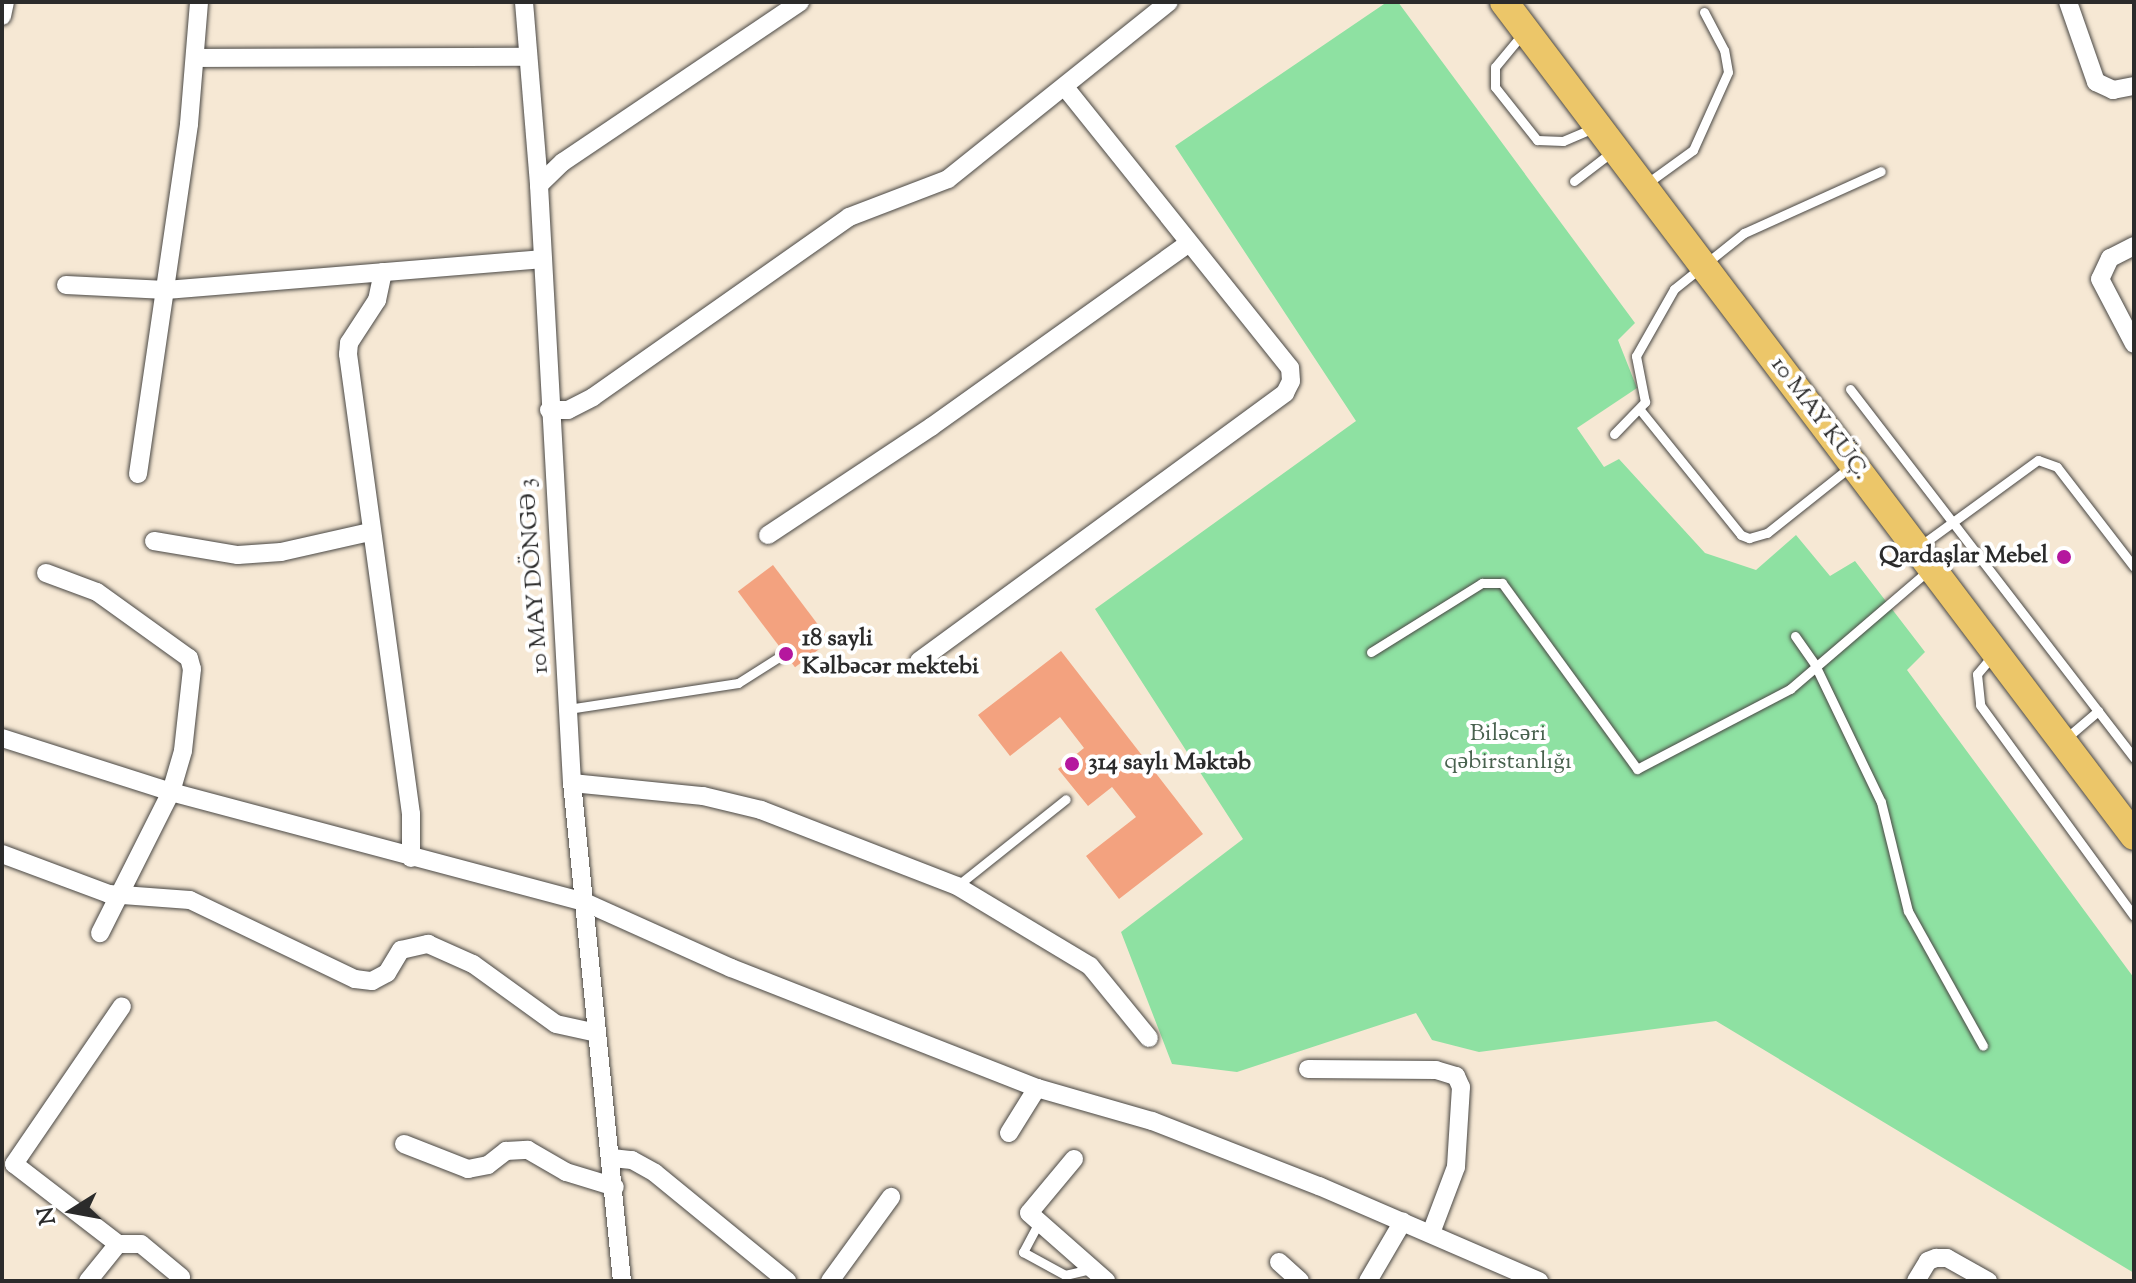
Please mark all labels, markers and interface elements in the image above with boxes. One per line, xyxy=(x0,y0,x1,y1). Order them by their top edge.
street label: 10 MAY KÜÇ. xyxy=(1763,352,1875,486)
street label: 10 MAY DÖNGƏ 3 xyxy=(514,477,556,675)
place label: Qardaşlar Mebel xyxy=(1879,543,2048,571)
marker: Qardaşlar Mebel xyxy=(2055,548,2073,566)
place label: 18 sayli Kəlbəcər mektebi xyxy=(802,626,979,682)
marker: 18 sayli Kəlbəcər mektebi xyxy=(777,645,795,663)
park label: Biləcəri qəbirstanlığı xyxy=(1444,721,1572,777)
place label: 314 saylı Məktəb xyxy=(1088,750,1251,778)
marker: 314 saylı Məktəb xyxy=(1063,755,1081,773)
north arrow xyxy=(32,1171,112,1251)
text: N xyxy=(31,1204,66,1227)

